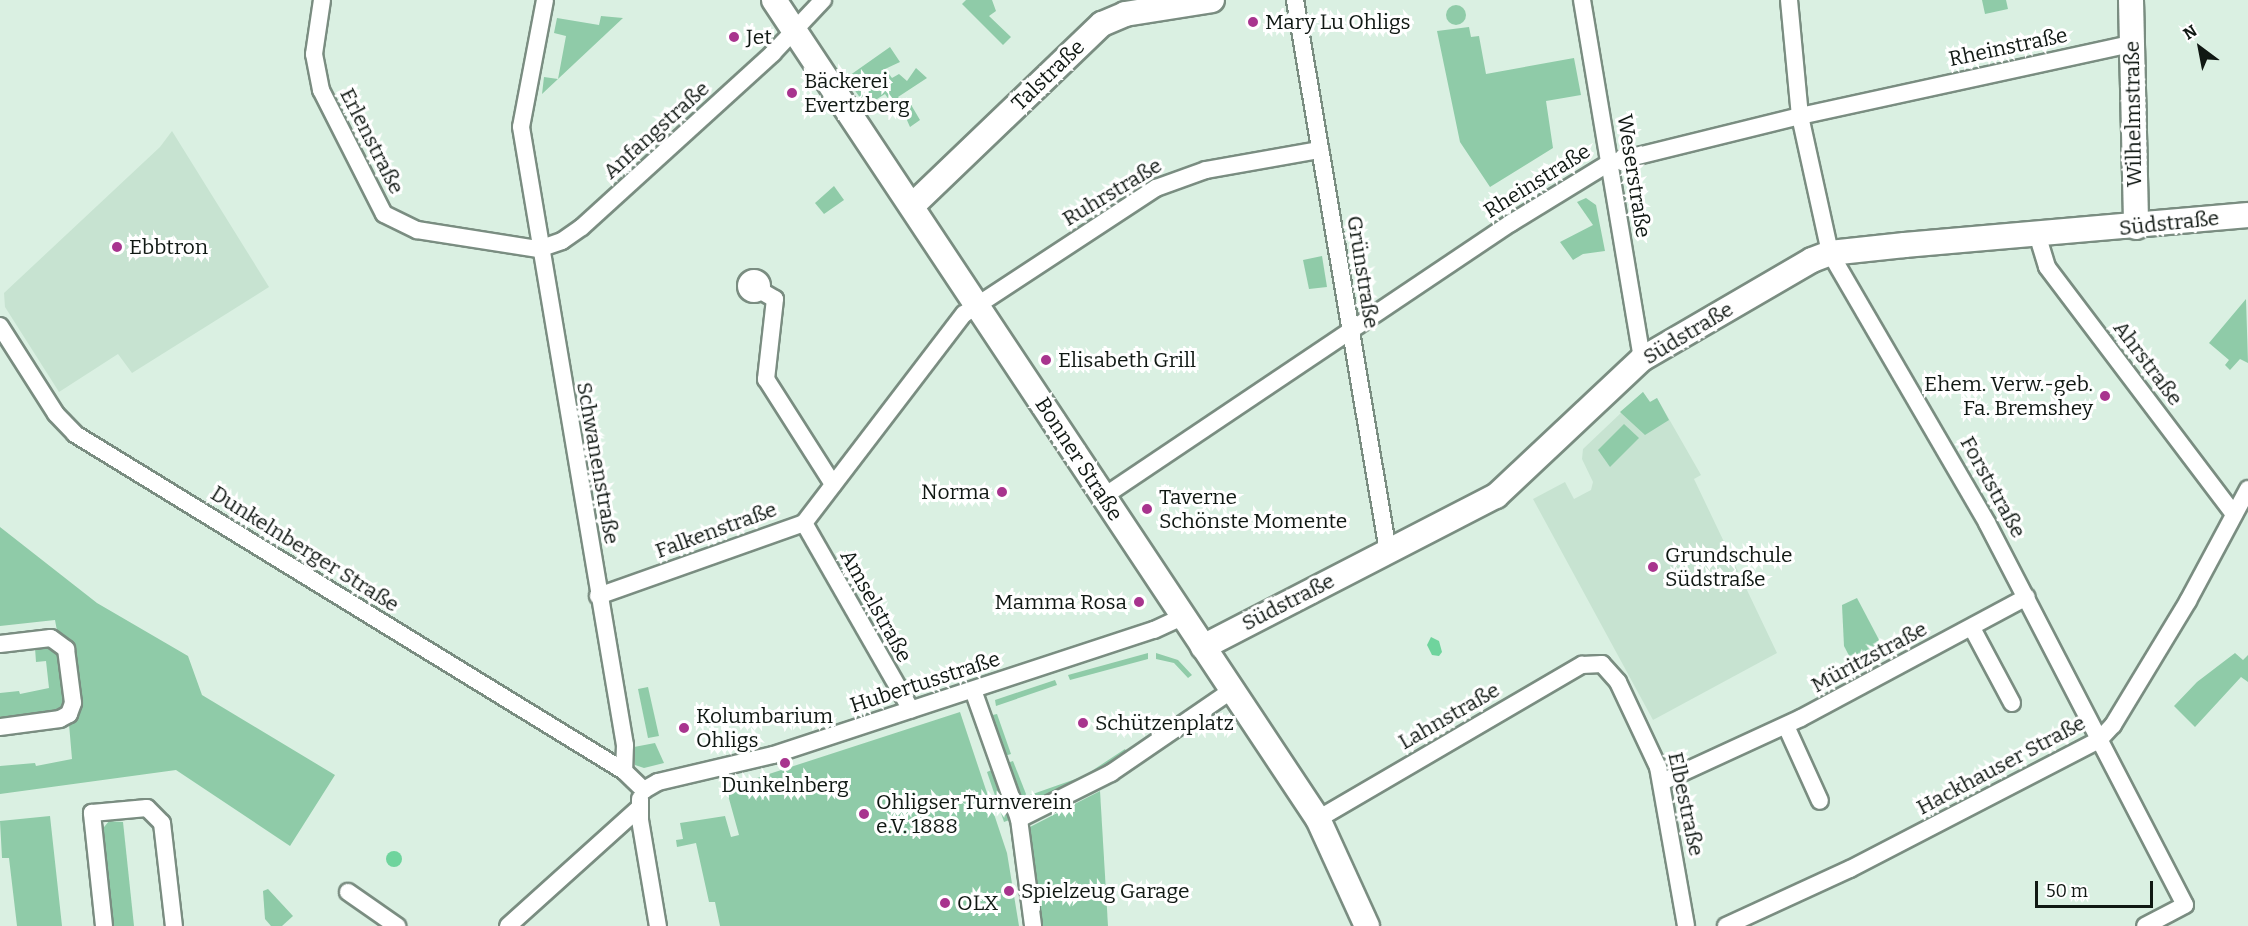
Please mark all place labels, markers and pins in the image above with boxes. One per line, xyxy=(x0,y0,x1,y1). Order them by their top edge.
place label: Mary Lu Ohligs xyxy=(1265,9,1411,35)
marker: Mary Lu Ohligs xyxy=(1246,15,1260,29)
place label: Jet xyxy=(746,24,772,50)
marker: Jet xyxy=(727,30,741,44)
place label: Bäckerei Evertzberg xyxy=(804,68,910,118)
marker: Bäckerei Evertzberg xyxy=(785,86,799,100)
place label: Ebbtron xyxy=(129,234,208,260)
marker: Ebbtron xyxy=(110,240,124,254)
place label: Elisabeth Grill xyxy=(1058,347,1196,373)
marker: Elisabeth Grill xyxy=(1039,353,1053,367)
place label: Ehem. Verw.-geb. Fa. Bremshey xyxy=(1924,371,2093,421)
marker: Ehem. Verw.-geb. Fa. Bremshey xyxy=(2098,389,2112,403)
place label: Norma xyxy=(921,479,990,505)
place label: Taverne Schönste Momente xyxy=(1159,484,1347,534)
marker: Norma xyxy=(995,485,1009,499)
marker: Taverne Schönste Momente xyxy=(1140,502,1154,516)
place label: Grundschule Südstraße xyxy=(1665,542,1792,592)
marker: Grundschule Südstraße xyxy=(1646,560,1660,574)
place label: Mamma Rosa xyxy=(994,589,1127,615)
marker: Mamma Rosa xyxy=(1132,595,1146,609)
place label: Kolumbarium Ohligs xyxy=(696,703,833,753)
place label: Schützenplatz xyxy=(1095,710,1234,736)
marker: Schützenplatz xyxy=(1076,716,1090,730)
marker: Kolumbarium Ohligs xyxy=(677,721,691,735)
marker: Dunkelnberg xyxy=(778,756,792,770)
place label: Dunkelnberg xyxy=(721,772,849,798)
place label: Ohligser Turnverein e.V. 1888 xyxy=(876,789,1072,839)
marker: Ohligser Turnverein e.V. 1888 xyxy=(857,807,871,821)
place label: Spielzeug Garage xyxy=(1021,878,1190,904)
marker: Spielzeug Garage xyxy=(1002,884,1016,898)
place label: OLX xyxy=(957,890,998,916)
marker: OLX xyxy=(938,896,952,910)

